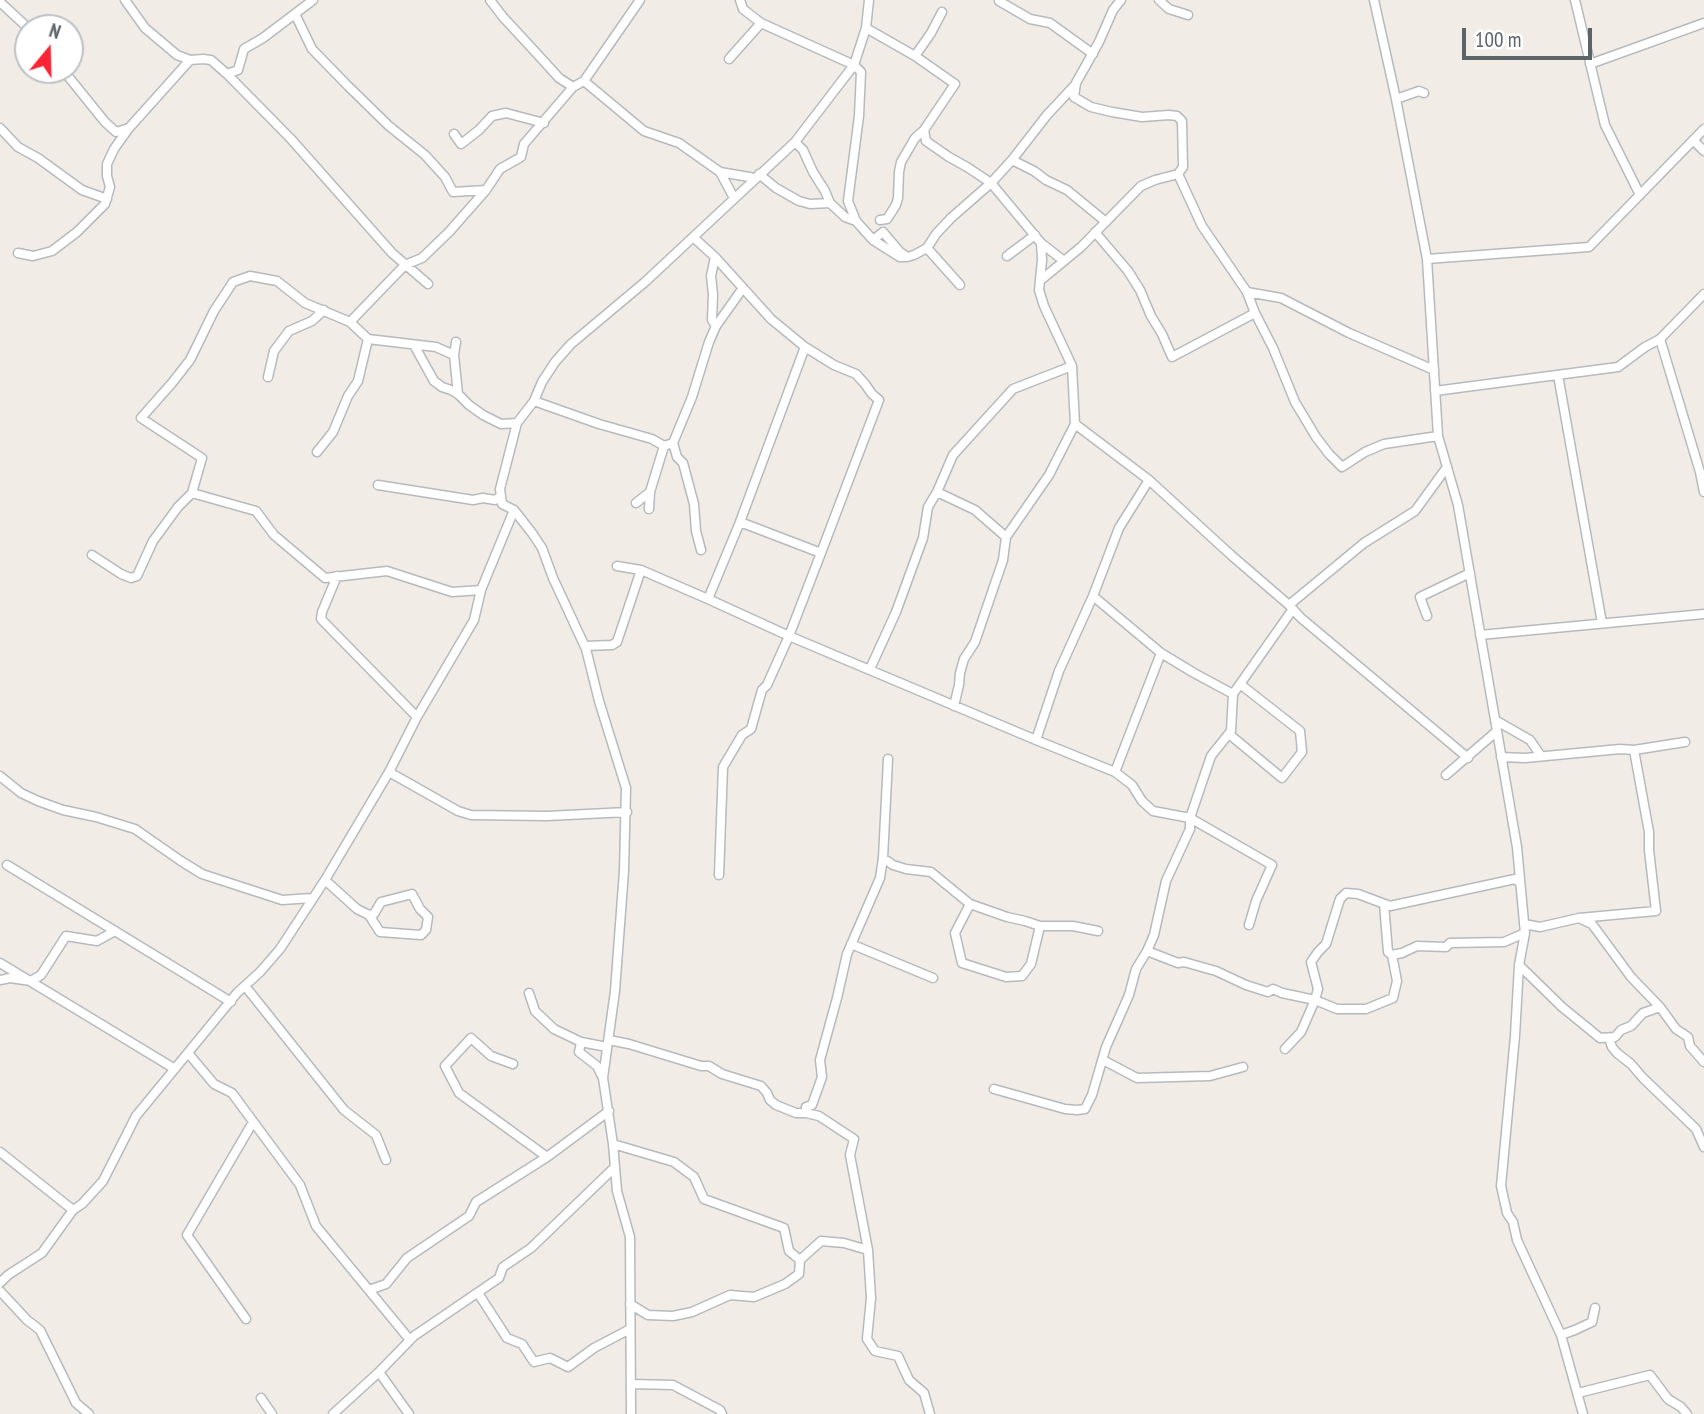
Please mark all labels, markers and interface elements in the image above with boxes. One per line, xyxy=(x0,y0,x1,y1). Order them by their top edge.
north arrow xyxy=(14,14,84,84)
scale bar xyxy=(1466,14,1596,58)
text: N xyxy=(46,18,64,44)
text: 100 m xyxy=(1475,26,1521,53)

